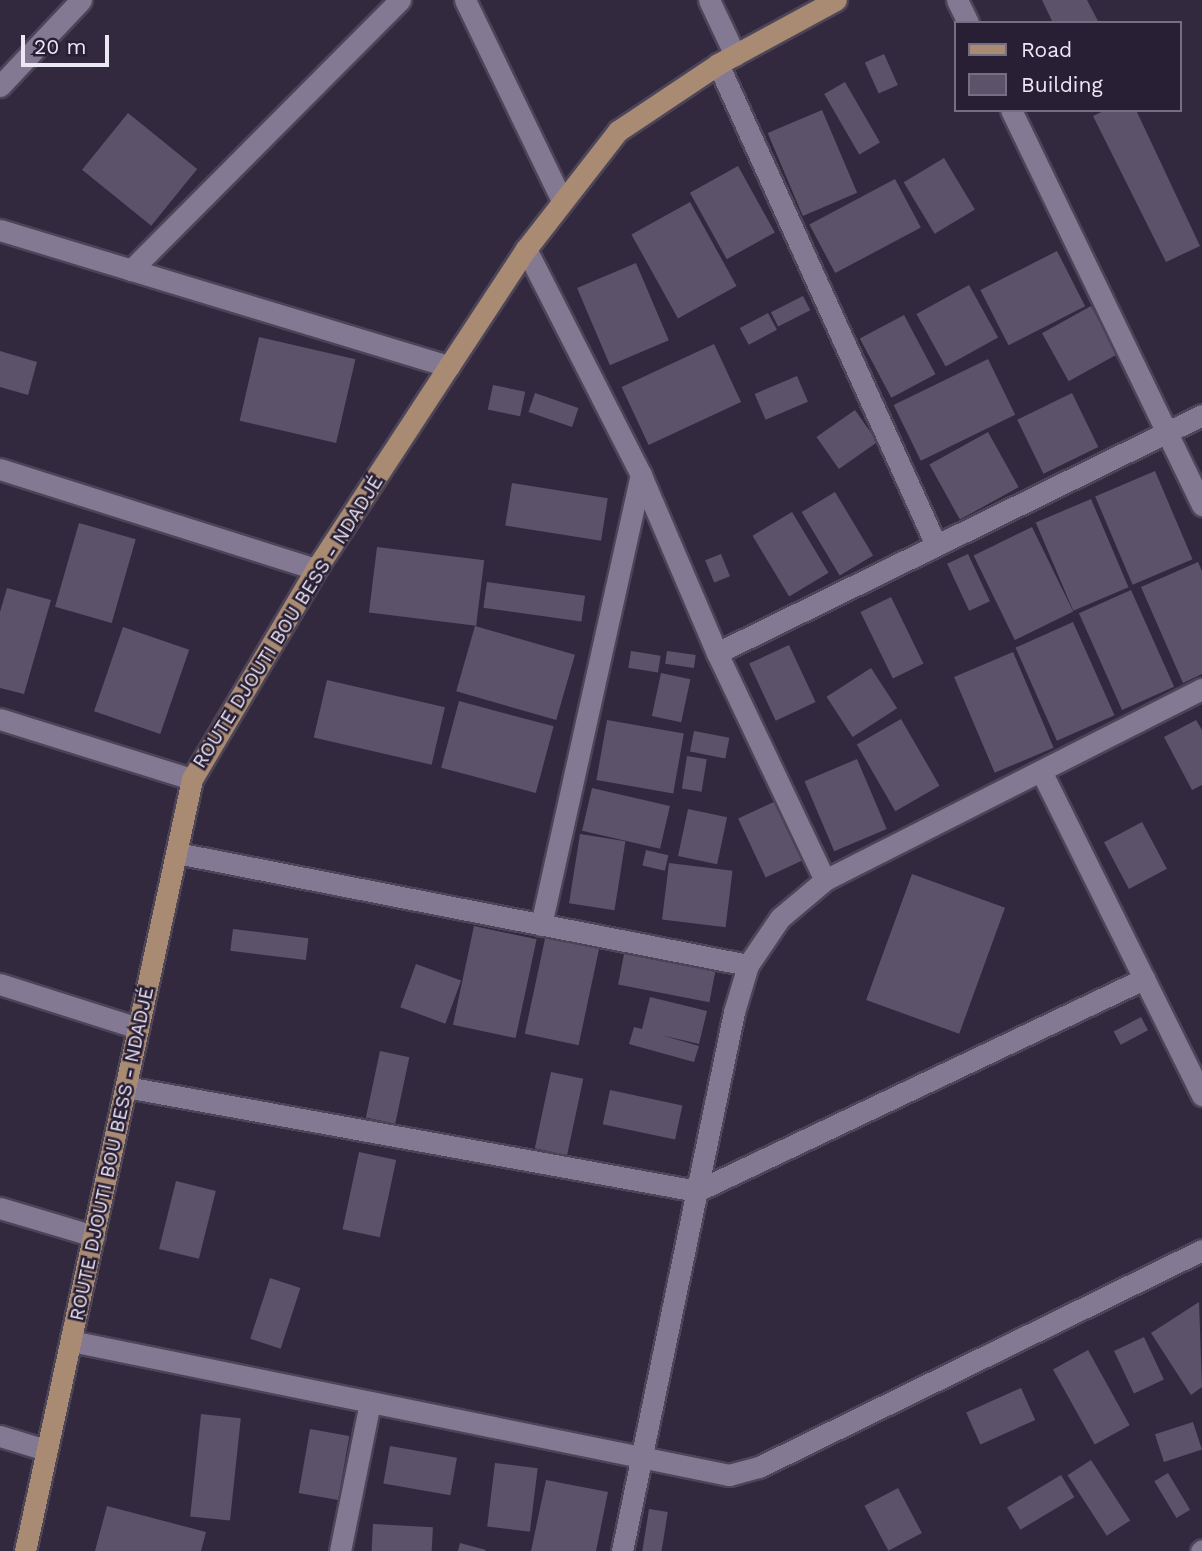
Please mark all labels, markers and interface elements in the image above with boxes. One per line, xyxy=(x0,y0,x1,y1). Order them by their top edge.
scale bar xyxy=(24,21,112,65)
legend xyxy=(954,21,1181,112)
text: 20 m xyxy=(34,34,86,59)
text: Road xyxy=(1021,37,1072,62)
text: Building xyxy=(1021,72,1103,97)
street label: ROUTE DJOUTI BOU BESS - NDADJÉ xyxy=(188,472,388,772)
street label: ROUTE DJOUTI BOU BESS - NDADJÉ xyxy=(65,985,159,1323)

